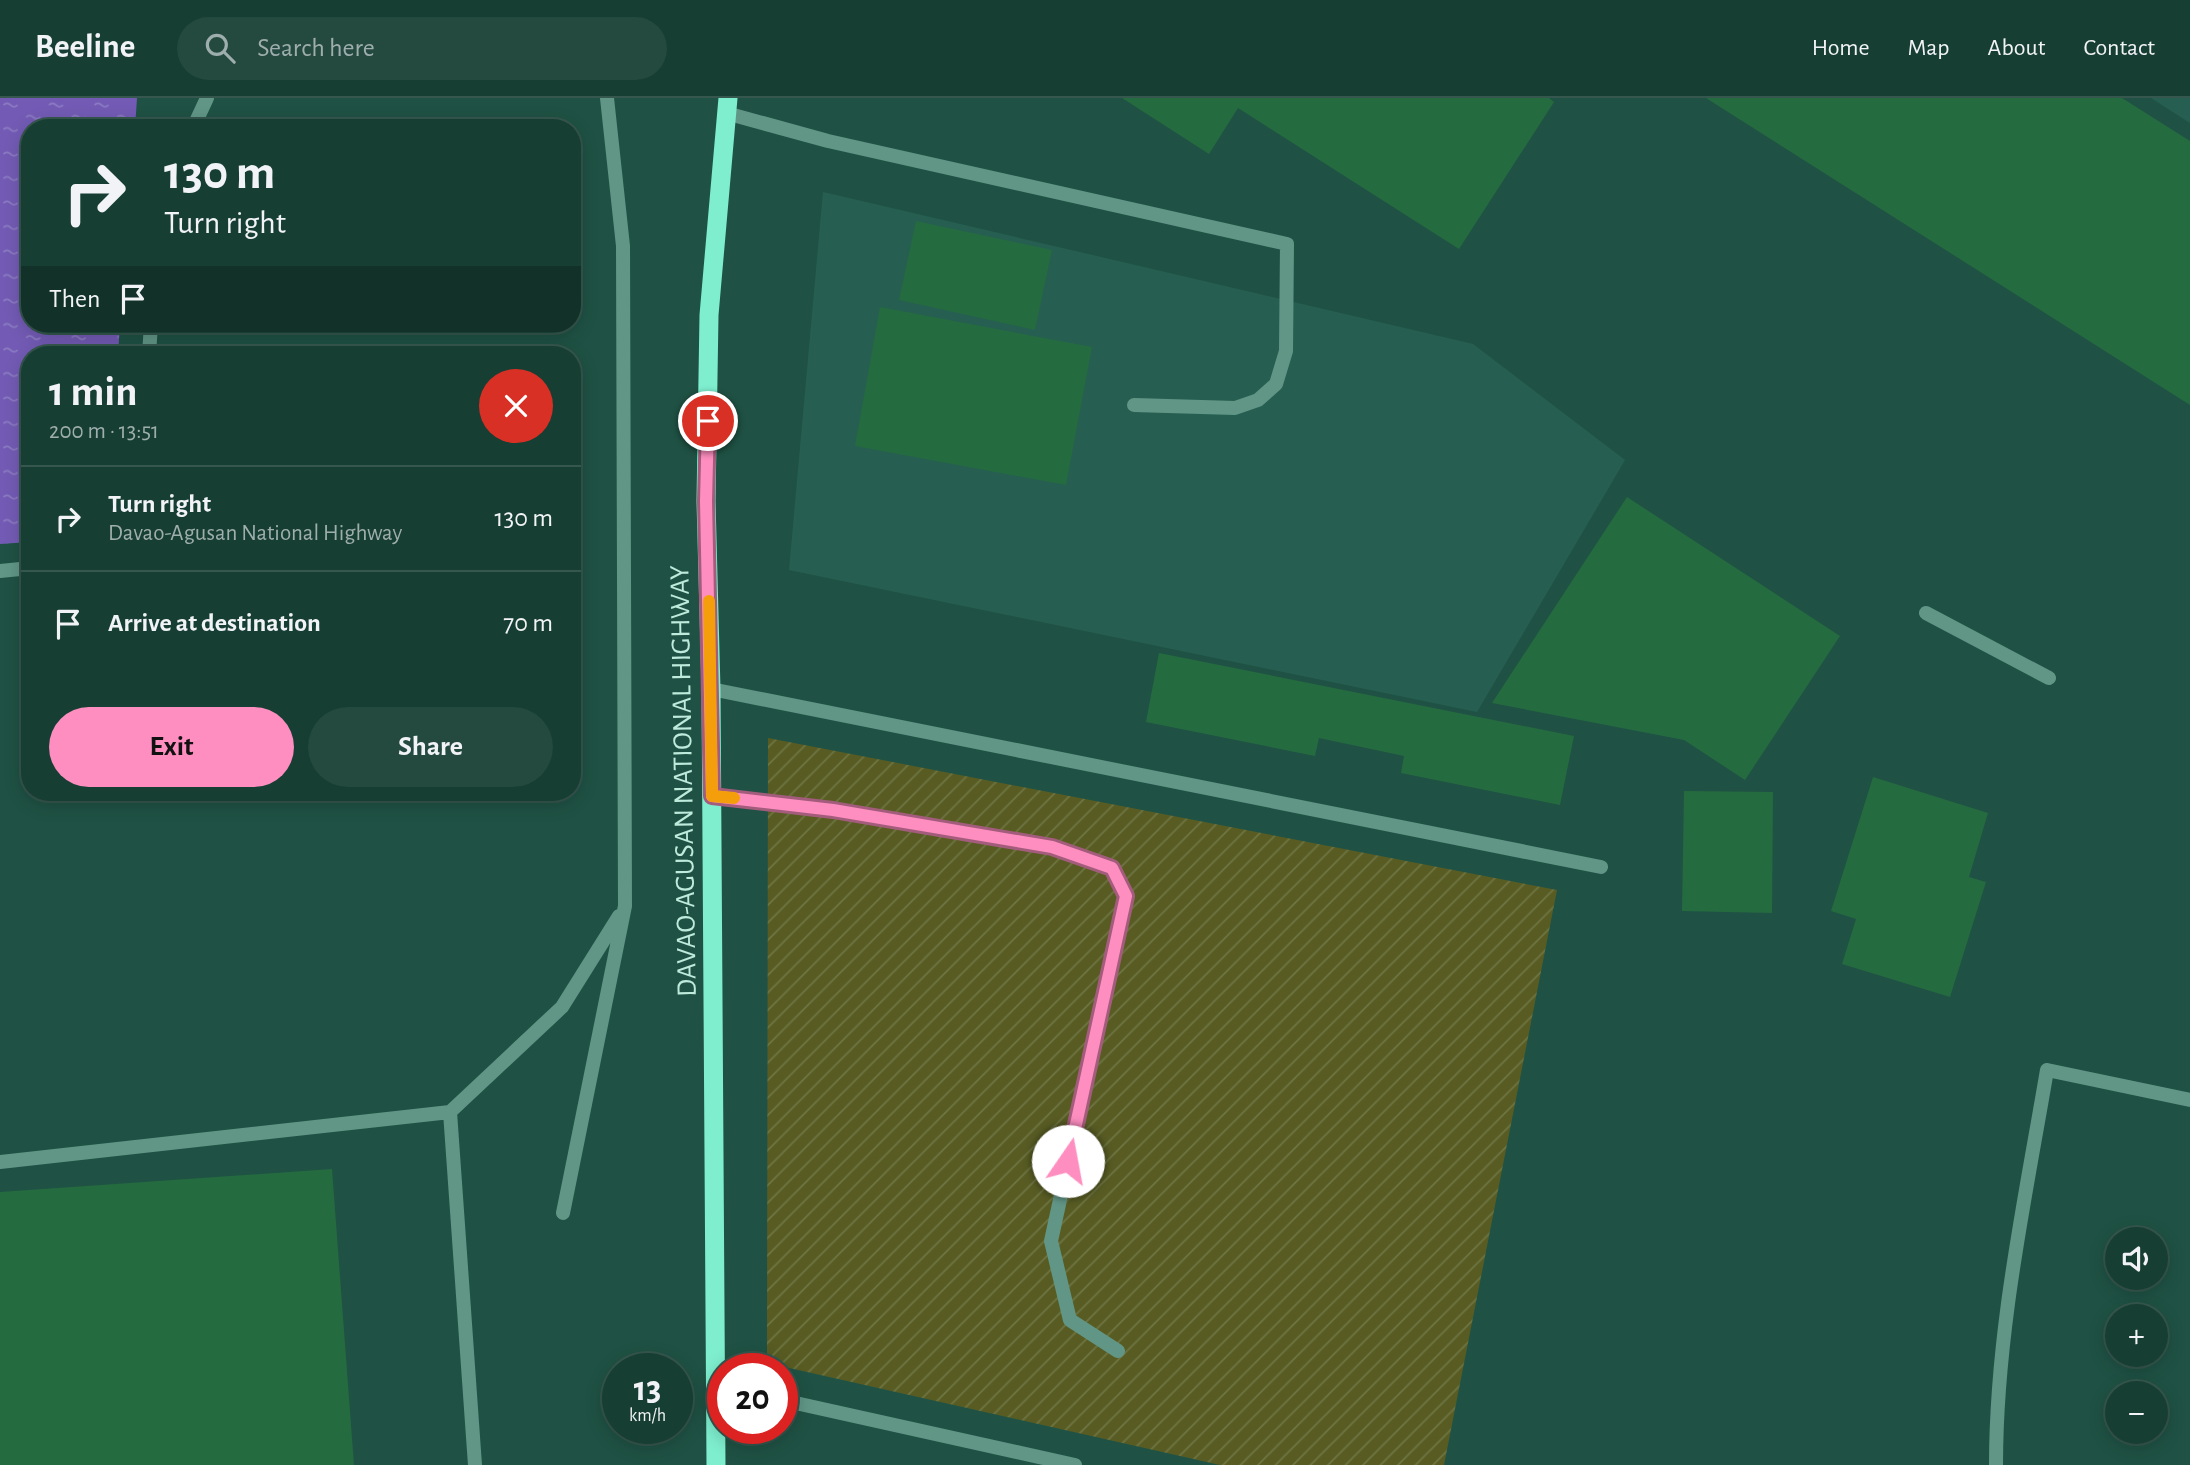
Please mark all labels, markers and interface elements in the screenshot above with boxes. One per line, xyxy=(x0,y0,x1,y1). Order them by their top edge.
search box xyxy=(177,17,667,80)
icon: search xyxy=(201,29,239,67)
text: Beeline xyxy=(35,31,135,64)
text: Search here xyxy=(257,35,375,61)
text: Home xyxy=(1812,36,1870,60)
text: Map xyxy=(1908,36,1950,60)
text: About xyxy=(1988,36,2045,60)
text: Contact xyxy=(2083,36,2155,60)
icon: right xyxy=(49,147,140,238)
text: 130 m xyxy=(164,149,275,198)
text: Turn right xyxy=(164,207,286,239)
icon: arrive xyxy=(114,280,152,318)
text: Then xyxy=(49,286,100,312)
button: close xyxy=(479,369,553,443)
text: 1 min xyxy=(49,371,138,413)
pin xyxy=(678,391,738,451)
icon: arrive xyxy=(689,402,727,440)
text: 200 m · 13:51 xyxy=(49,420,159,443)
text: Turn right xyxy=(108,491,211,517)
icon: right xyxy=(49,500,87,538)
text: 130 m xyxy=(495,505,553,531)
text: Davao-Agusan National Highway xyxy=(108,522,402,545)
street label: DAVAO-AGUSAN NATIONAL HIGHWAY xyxy=(666,565,702,997)
icon: arrive xyxy=(49,605,87,643)
text: Arrive at destination xyxy=(108,610,321,636)
text: 70 m xyxy=(503,610,553,636)
button: Exit xyxy=(49,707,294,787)
button: Share xyxy=(308,707,553,787)
position arrow xyxy=(1031,1124,1105,1198)
map controls xyxy=(2105,1227,2168,1444)
button: sound xyxy=(2105,1227,2168,1290)
button: + xyxy=(2105,1304,2168,1367)
speed limit sign: 20 xyxy=(707,1353,798,1444)
text: 13 xyxy=(634,1372,661,1407)
button: − xyxy=(2105,1381,2168,1444)
text: km/h xyxy=(629,1407,666,1425)

